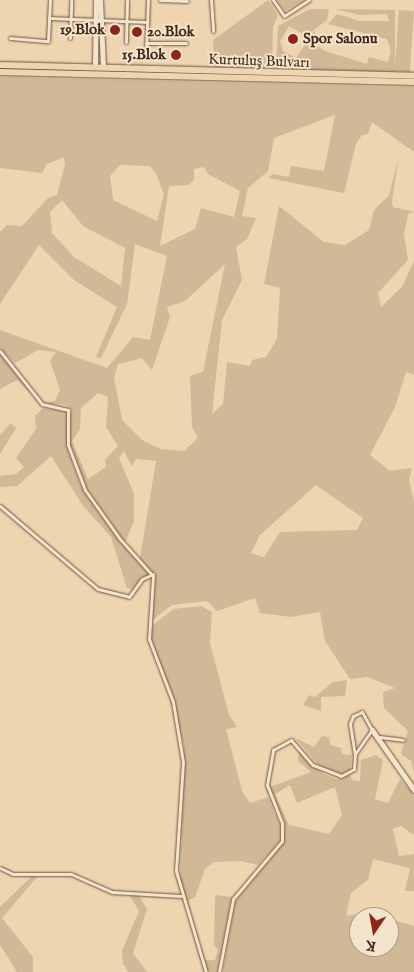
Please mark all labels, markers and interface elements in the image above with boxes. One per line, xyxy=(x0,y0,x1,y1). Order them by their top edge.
place label: 19.Blok xyxy=(60,21,105,39)
place label: 20.Blok xyxy=(147,23,195,41)
marker: 19.Blok xyxy=(109,24,121,36)
marker: 20.Blok xyxy=(131,26,143,38)
place label: Spor Salonu xyxy=(303,30,378,48)
marker: Spor Salonu xyxy=(287,33,299,45)
place label: 15.Blok xyxy=(122,46,166,64)
marker: 15.Blok xyxy=(170,49,182,61)
street label: Kurtuluş Bulvarı xyxy=(208,50,310,72)
north arrow xyxy=(349,907,399,957)
text: K xyxy=(364,936,378,956)

